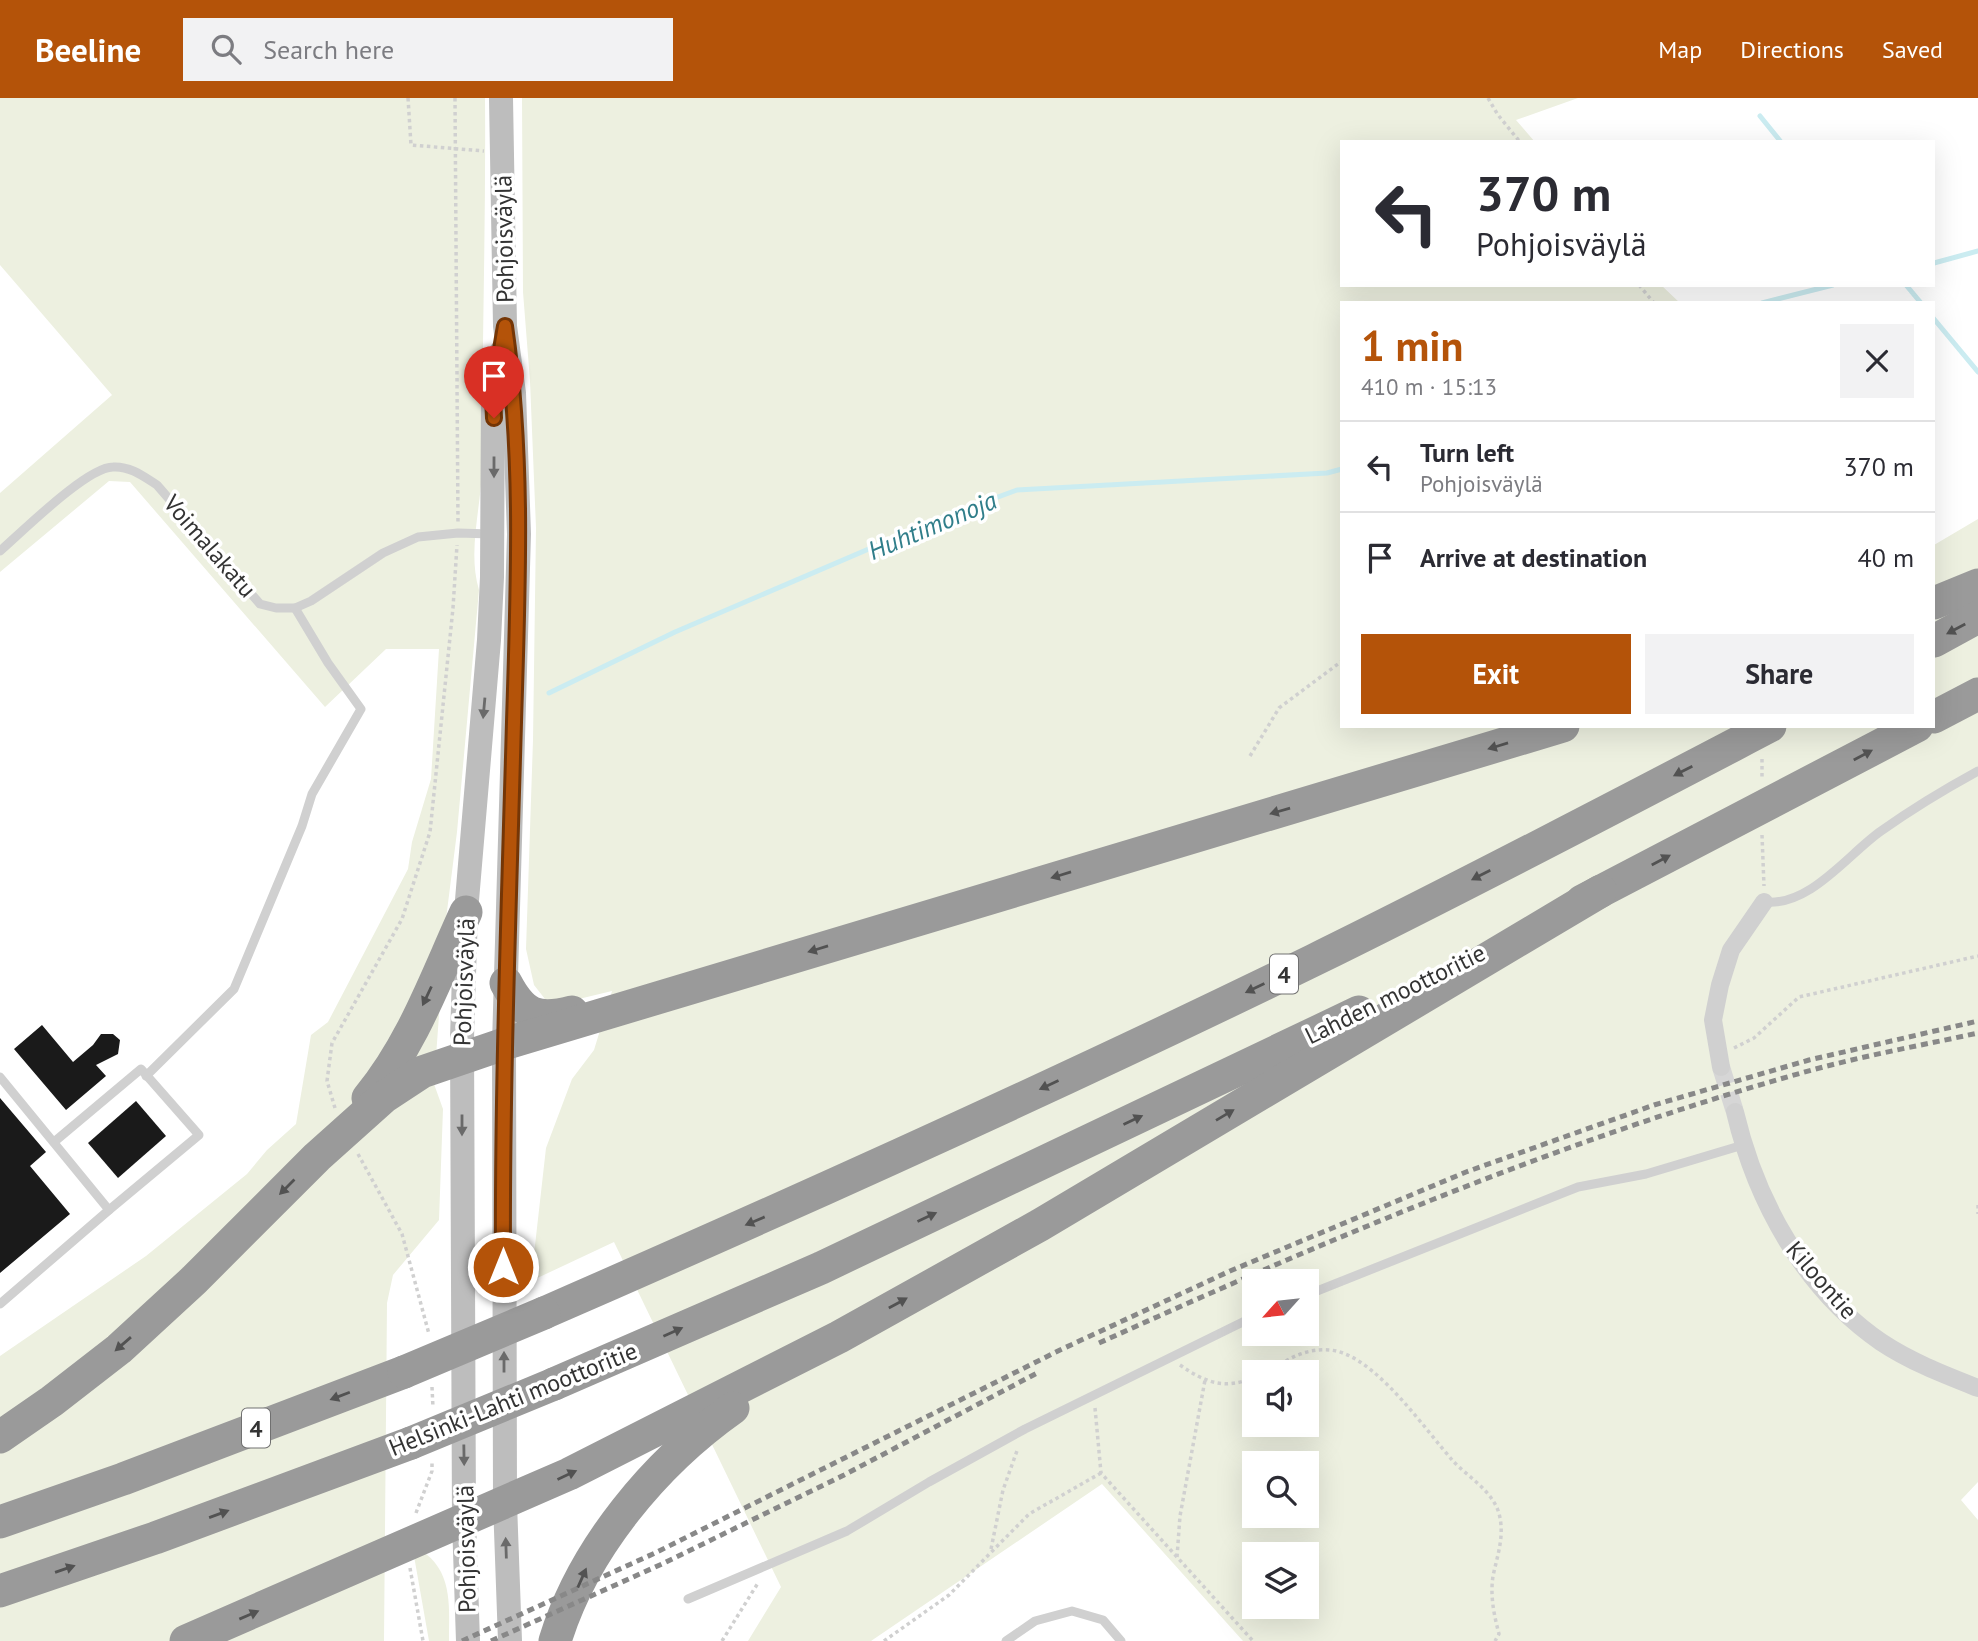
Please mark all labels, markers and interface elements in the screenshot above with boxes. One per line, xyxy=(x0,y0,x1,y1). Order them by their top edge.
search box xyxy=(183,18,673,81)
text: Beeline xyxy=(35,28,141,71)
icon: search xyxy=(207,30,245,68)
text: Search here xyxy=(263,33,394,66)
text: Map xyxy=(1658,34,1702,65)
text: Directions xyxy=(1740,34,1844,65)
text: Saved xyxy=(1882,34,1943,65)
text: 370 m xyxy=(1476,161,1611,225)
icon: left xyxy=(1361,168,1452,259)
street label: Pohjoisväylä xyxy=(487,175,521,303)
text: Pohjoisväylä xyxy=(1476,223,1647,265)
text: 1 min xyxy=(1361,318,1463,373)
button: close xyxy=(1840,324,1914,398)
pin xyxy=(464,346,524,418)
icon: arrive xyxy=(475,357,513,395)
text: 410 m · 15:13 xyxy=(1361,372,1497,401)
text: Turn left xyxy=(1420,436,1514,469)
icon: left xyxy=(1361,448,1399,486)
text: 370 m xyxy=(1843,450,1914,483)
one-way arrow xyxy=(488,456,500,478)
text: Pohjoisväylä xyxy=(1420,469,1543,498)
water label: Huhtimonoja xyxy=(863,483,1002,567)
street label: Voimalakatu xyxy=(156,487,263,604)
icon: arrive xyxy=(1361,539,1399,577)
text: Arrive at destination xyxy=(1420,541,1647,574)
text: 40 m xyxy=(1858,541,1914,574)
one-way arrow xyxy=(1946,623,1966,635)
button: Exit xyxy=(1361,634,1631,714)
button: Share xyxy=(1645,634,1914,714)
one-way arrow xyxy=(478,697,489,719)
one-way arrow xyxy=(1487,742,1508,752)
one-way arrow xyxy=(1853,749,1873,760)
one-way arrow xyxy=(1673,766,1693,777)
one-way arrow xyxy=(1268,806,1290,817)
one-way arrow xyxy=(1651,854,1671,866)
one-way arrow xyxy=(1471,870,1491,881)
one-way arrow xyxy=(1051,871,1072,881)
street label: Pohjoisväylä xyxy=(446,918,482,1046)
street label: Lahden moottoritie xyxy=(1300,937,1490,1051)
one-way arrow xyxy=(808,944,829,954)
road number: 4 xyxy=(1270,954,1298,994)
one-way arrow xyxy=(1245,983,1265,994)
one-way arrow xyxy=(421,986,433,1006)
one-way arrow xyxy=(1039,1080,1060,1091)
one-way arrow xyxy=(1216,1108,1235,1121)
one-way arrow xyxy=(456,1114,468,1136)
one-way arrow xyxy=(1123,1114,1143,1126)
one-way arrow xyxy=(279,1178,296,1194)
one-way arrow xyxy=(917,1211,937,1223)
one-way arrow xyxy=(745,1215,765,1227)
position arrow xyxy=(466,1230,540,1304)
street label: Kiloontie xyxy=(1780,1234,1864,1326)
north arrow xyxy=(1242,1269,1320,1346)
map controls xyxy=(1242,1269,1319,1619)
one-way arrow xyxy=(889,1298,909,1310)
one-way arrow xyxy=(663,1326,683,1338)
street label: Helsinki-Lahti moottoritie xyxy=(384,1335,642,1463)
one-way arrow xyxy=(114,1336,132,1352)
one-way arrow xyxy=(498,1350,510,1372)
button: sound xyxy=(1242,1360,1319,1437)
one-way arrow xyxy=(330,1391,351,1402)
road number: 4 xyxy=(242,1408,270,1448)
one-way arrow xyxy=(458,1444,469,1466)
button: search xyxy=(1242,1451,1319,1528)
one-way arrow xyxy=(557,1469,577,1481)
street label: Pohjoisväylä xyxy=(449,1485,483,1613)
one-way arrow xyxy=(208,1508,229,1519)
one-way arrow xyxy=(501,1537,512,1559)
button: layers xyxy=(1242,1542,1319,1619)
one-way arrow xyxy=(54,1563,75,1574)
one-way arrow xyxy=(577,1568,588,1589)
one-way arrow xyxy=(239,1609,260,1620)

